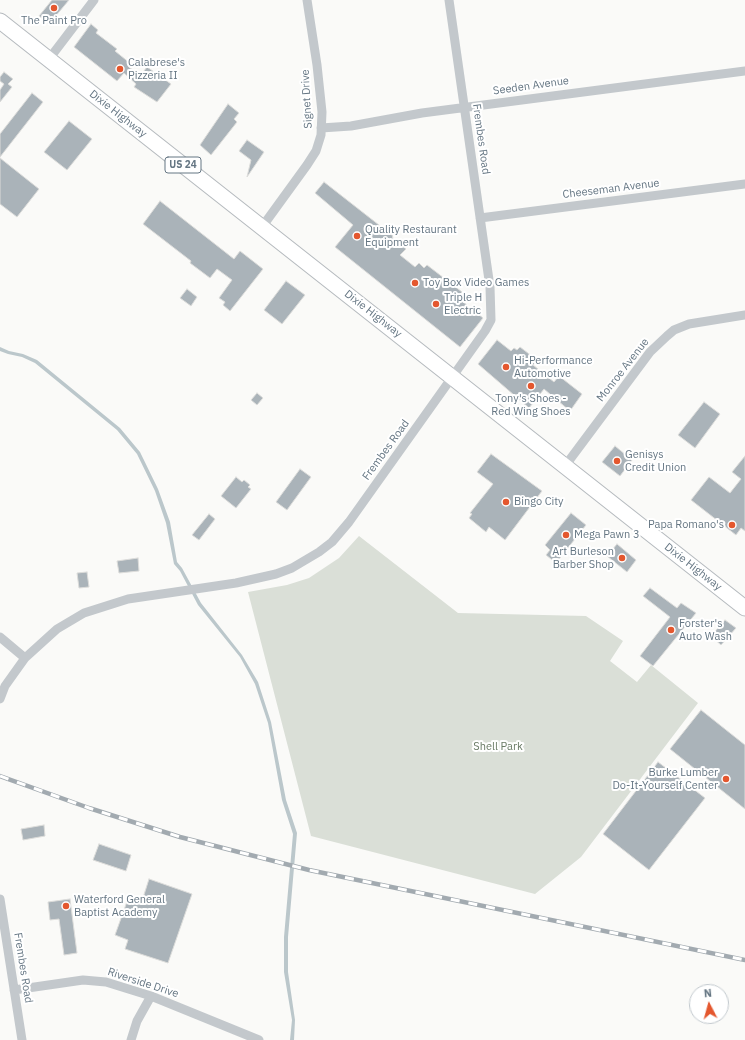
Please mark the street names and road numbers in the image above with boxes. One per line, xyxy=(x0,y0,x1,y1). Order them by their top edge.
street label: Signet Drive xyxy=(299,69,315,129)
street label: Seeden Avenue xyxy=(492,74,570,98)
street label: Dixie Highway xyxy=(87,87,149,141)
street label: Frembes Road xyxy=(470,103,492,175)
road number: US 24 xyxy=(165,157,201,173)
street label: Cheeseman Avenue xyxy=(562,177,660,201)
street label: Dixie Highway xyxy=(342,287,404,341)
street label: Monroe Avenue xyxy=(594,336,652,404)
street label: Frembes Road xyxy=(360,417,412,483)
street label: Dixie Highway xyxy=(662,540,724,594)
street label: Frembes Road xyxy=(11,932,35,1004)
street label: Riverside Drive xyxy=(106,965,180,1001)

